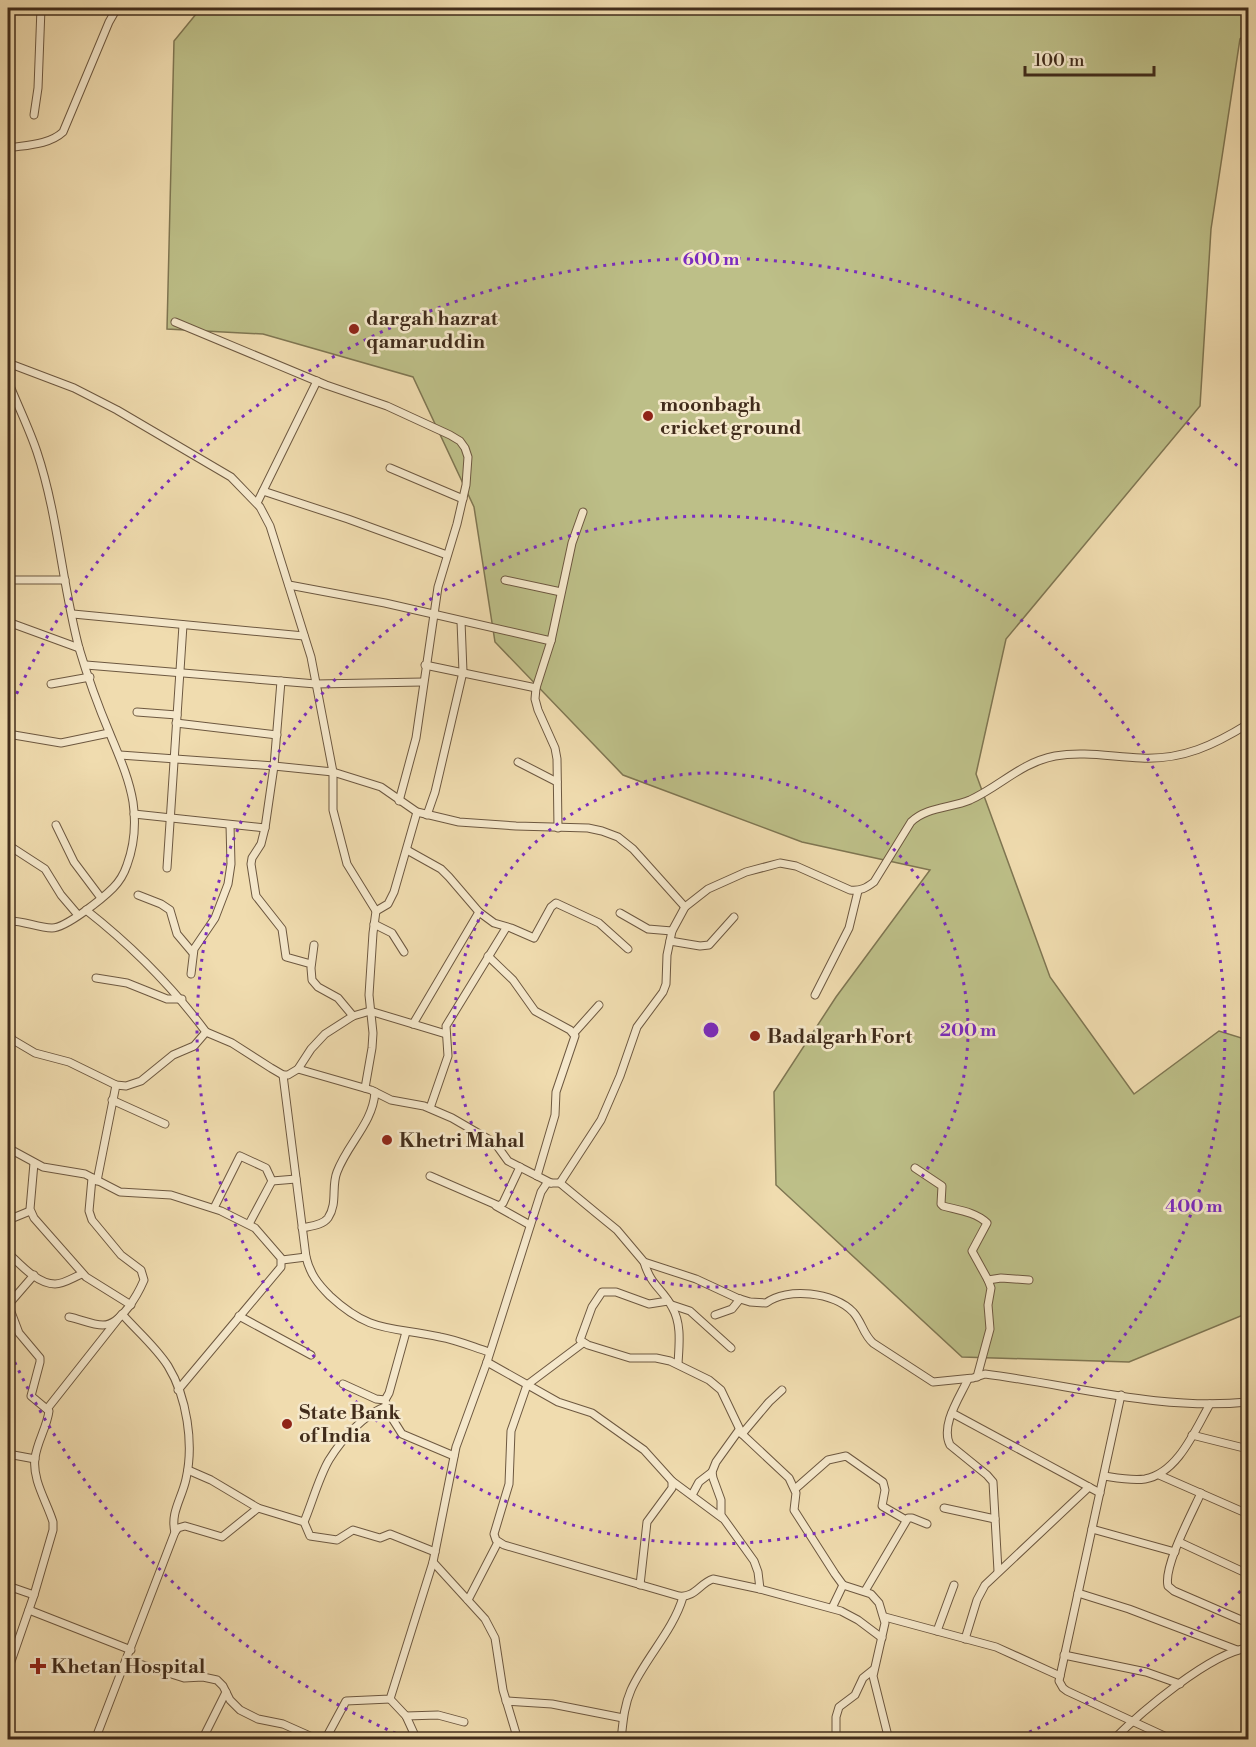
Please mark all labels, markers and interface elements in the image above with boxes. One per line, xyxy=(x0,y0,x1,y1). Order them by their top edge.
scale bar xyxy=(1025,39,1154,77)
text: 100 m xyxy=(1034,49,1085,72)
text: 600 m xyxy=(683,248,740,271)
place label: dargah hazrat qamaruddin xyxy=(366,307,499,355)
marker: dargah hazrat qamaruddin xyxy=(347,322,361,336)
place label: moonbagh cricket ground xyxy=(660,393,802,441)
marker: moonbagh cricket ground xyxy=(641,409,655,423)
text: 200 m xyxy=(940,1019,997,1042)
centre of rings xyxy=(701,1020,721,1040)
place label: Badalgarh Fort xyxy=(767,1025,913,1050)
marker: Badalgarh Fort xyxy=(748,1029,762,1043)
place label: Khetri Mahal xyxy=(399,1129,525,1154)
marker: Khetri Mahal xyxy=(380,1133,394,1147)
text: 400 m xyxy=(1165,1195,1223,1218)
place label: State Bank of India xyxy=(299,1401,401,1449)
marker: State Bank of India xyxy=(280,1417,294,1431)
place label: Khetan Hospital xyxy=(51,1655,206,1680)
marker: Khetan Hospital xyxy=(29,1657,47,1675)

